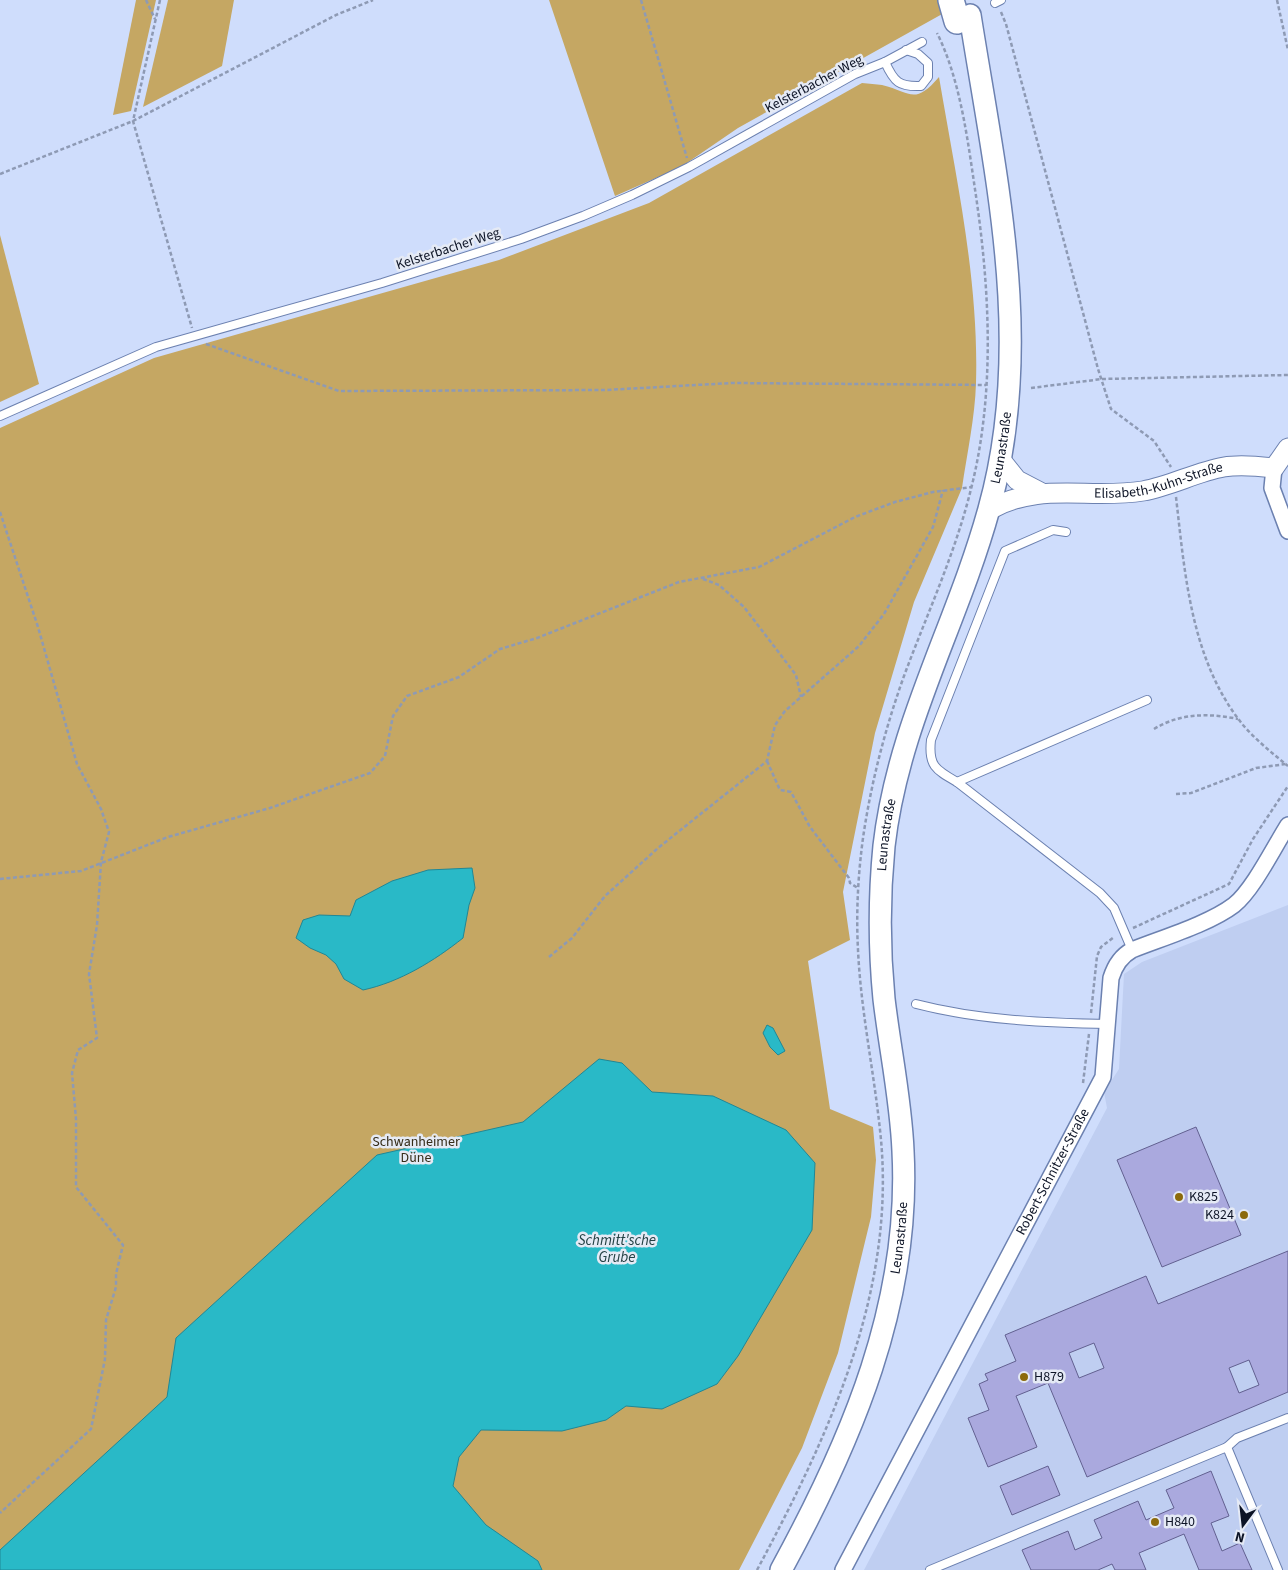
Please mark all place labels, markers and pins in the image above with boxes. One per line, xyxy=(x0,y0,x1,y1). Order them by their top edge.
place label: K825 xyxy=(1189,1187,1218,1207)
marker: K825 xyxy=(1173,1191,1185,1203)
place label: K824 xyxy=(1205,1205,1234,1225)
marker: K824 xyxy=(1238,1209,1250,1221)
place label: H879 xyxy=(1034,1367,1064,1387)
marker: H879 xyxy=(1018,1371,1030,1383)
place label: H840 xyxy=(1165,1512,1195,1532)
marker: H840 xyxy=(1149,1516,1161,1528)

